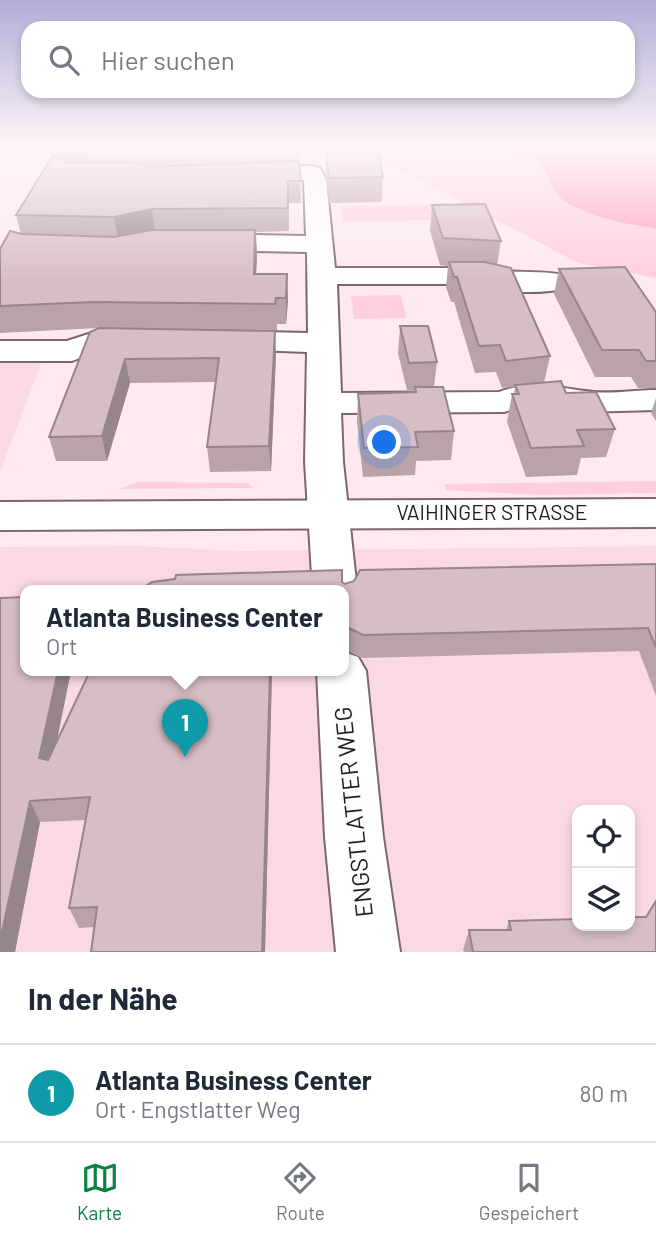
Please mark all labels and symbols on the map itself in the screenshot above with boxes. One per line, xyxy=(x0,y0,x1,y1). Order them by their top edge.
your location xyxy=(367,425,401,459)
street label: VAIHINGER STRASSE xyxy=(396,499,588,524)
pin: 1 xyxy=(162,699,208,757)
street label: ENGSTLATTER WEG xyxy=(327,705,378,919)

